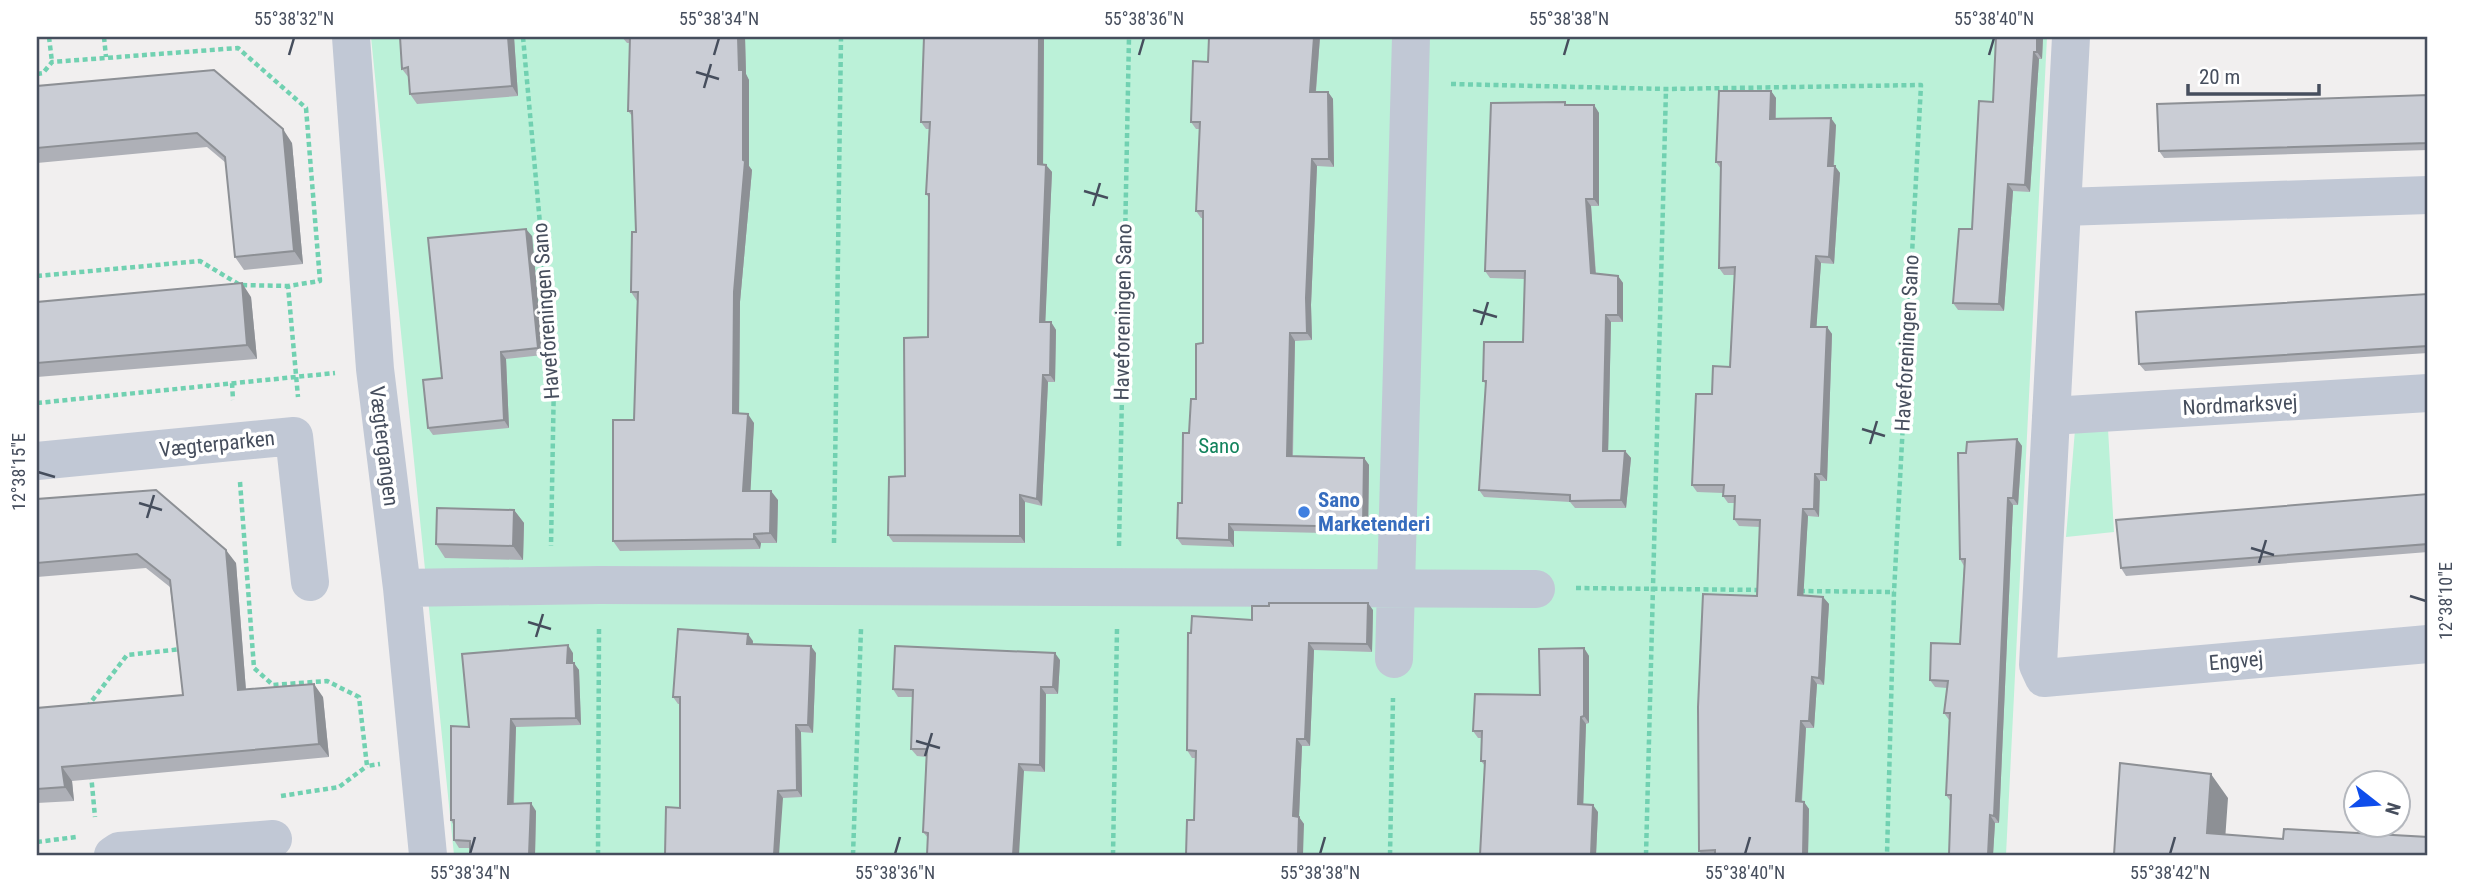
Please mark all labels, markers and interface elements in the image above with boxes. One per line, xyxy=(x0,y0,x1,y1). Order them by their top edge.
text: 55°38'32"N xyxy=(254,8,334,29)
text: 55°38'34"N xyxy=(679,8,759,29)
text: 55°38'36"N xyxy=(1104,8,1184,29)
text: 55°38'38"N xyxy=(1529,8,1609,29)
text: 55°38'40"N xyxy=(1954,8,2034,29)
scale bar xyxy=(2188,52,2320,96)
text: 20 m xyxy=(2199,65,2240,89)
street label: Haveforeningen Sano xyxy=(528,222,564,400)
street label: Haveforeningen Sano xyxy=(1109,223,1137,401)
street label: Haveforeningen Sano xyxy=(1890,254,1924,432)
street label: Vægtergangen xyxy=(365,385,403,507)
street label: Nordmarksvej xyxy=(2182,390,2298,420)
street label: Vægterparken xyxy=(158,426,276,462)
text: 12°38'15"E xyxy=(8,433,29,511)
park label: Sano xyxy=(1198,434,1240,458)
place label: Sano Marketenderi xyxy=(1318,488,1430,536)
marker: Sano Marketenderi xyxy=(1296,504,1312,520)
text: 12°38'10"E xyxy=(2435,562,2456,640)
street label: Engvej xyxy=(2208,647,2264,675)
north arrow xyxy=(2342,770,2412,840)
text: N xyxy=(2380,800,2405,818)
text: 55°38'34"N xyxy=(430,862,510,883)
text: 55°38'36"N xyxy=(855,862,935,883)
text: 55°38'38"N xyxy=(1280,862,1360,883)
text: 55°38'40"N xyxy=(1705,862,1785,883)
text: 55°38'42"N xyxy=(2130,862,2210,883)

